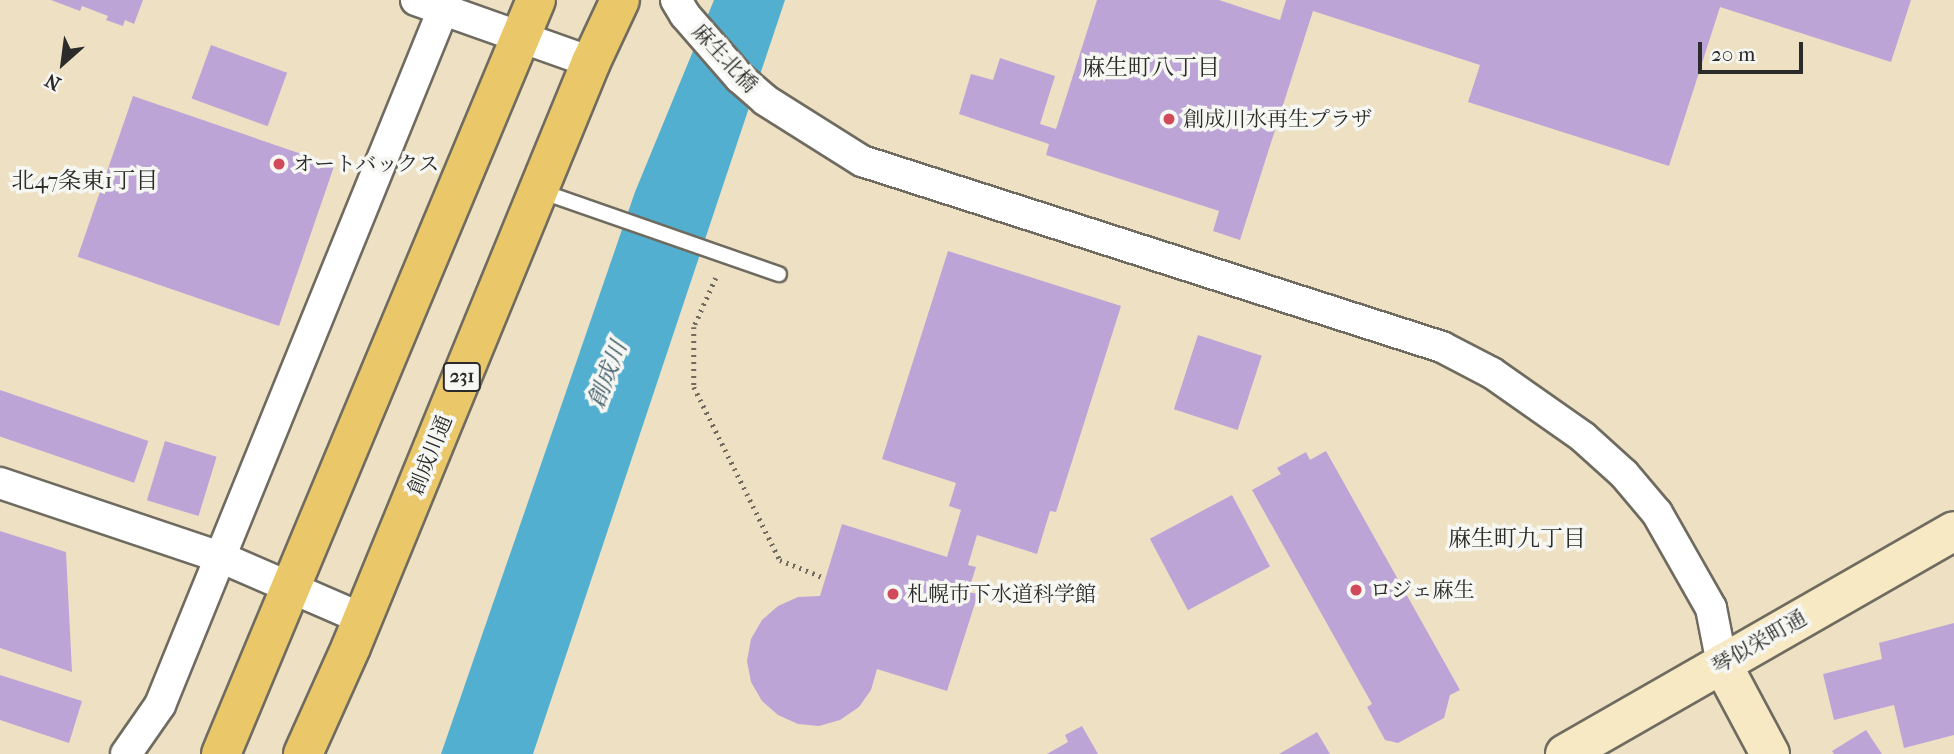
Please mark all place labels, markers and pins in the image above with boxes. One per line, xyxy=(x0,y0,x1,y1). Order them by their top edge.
place label: 創成川水再生プラザ xyxy=(1183,106,1372,132)
marker: 創成川水再生プラザ xyxy=(1161,111,1177,127)
place label: オートバックス xyxy=(293,151,440,177)
marker: オートバックス xyxy=(271,156,287,172)
place label: ロジェ麻生 xyxy=(1370,577,1475,603)
place label: 札幌市下水道科学館 xyxy=(907,581,1096,607)
marker: ロジェ麻生 xyxy=(1348,582,1364,598)
marker: 札幌市下水道科学館 xyxy=(885,586,901,602)

